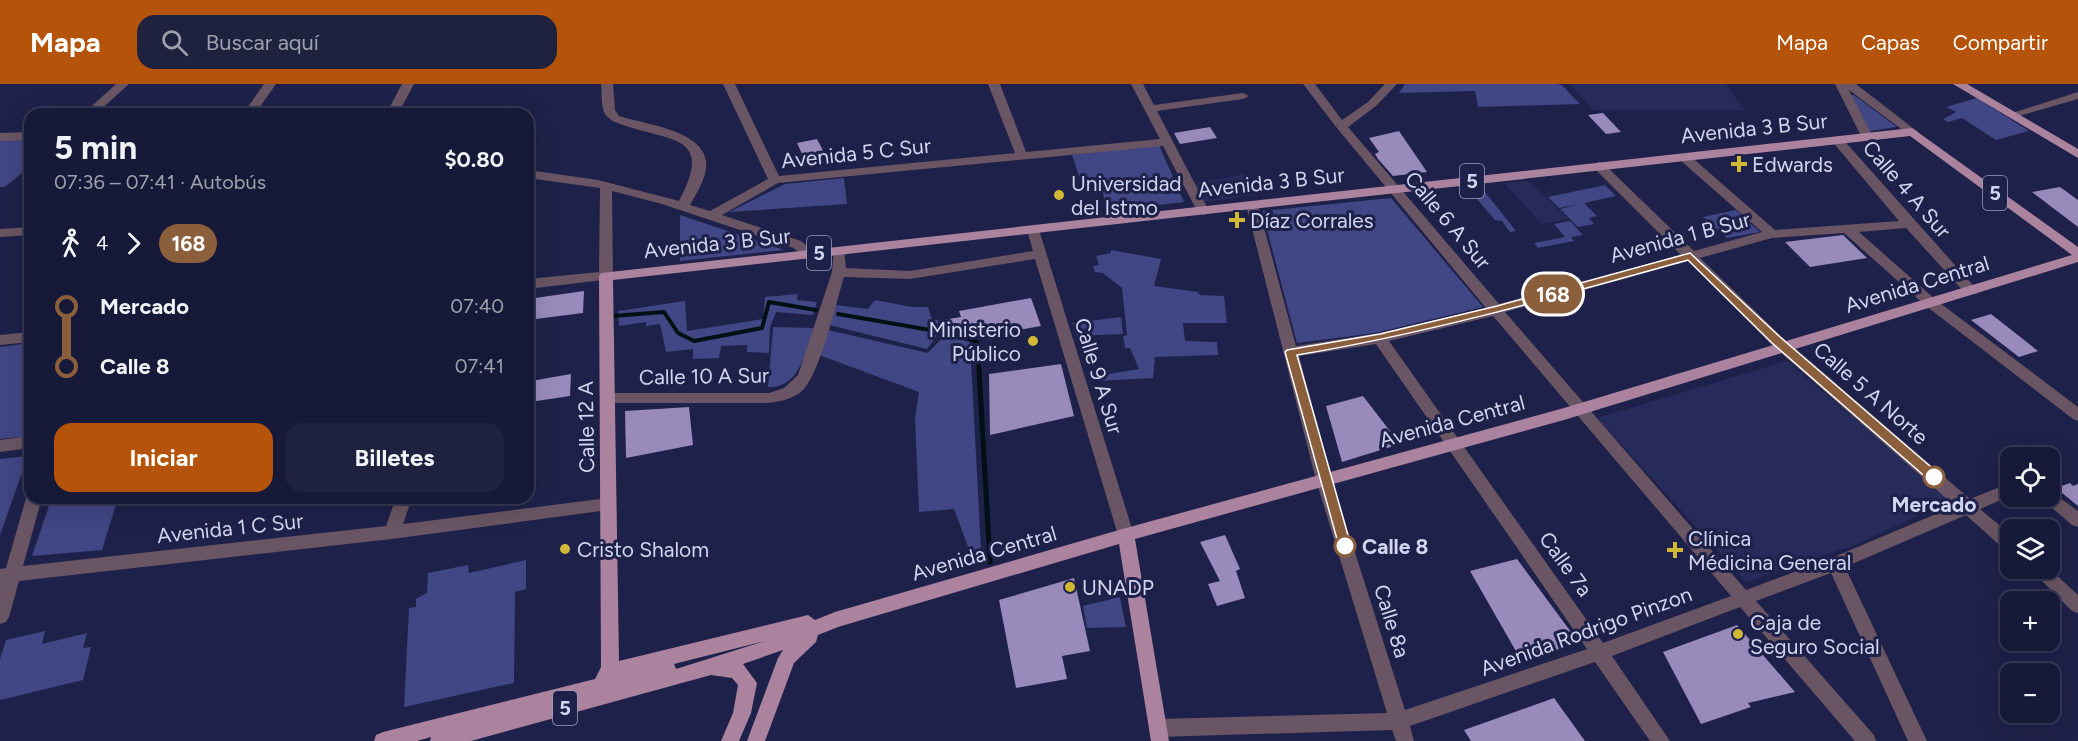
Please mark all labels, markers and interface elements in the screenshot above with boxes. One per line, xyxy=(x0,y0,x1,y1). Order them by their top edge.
search box xyxy=(137,15,557,69)
text: Mapa xyxy=(30,25,101,59)
icon: search xyxy=(158,26,191,59)
text: Buscar aquí xyxy=(206,29,319,56)
text: Mapa xyxy=(1776,30,1828,55)
text: Capas xyxy=(1861,30,1920,55)
text: Compartir xyxy=(1953,30,2048,55)
street label: Avenida 3 B Sur xyxy=(1679,108,1829,148)
text: 5 min xyxy=(54,128,137,167)
street label: Avenida 5 C Sur xyxy=(780,133,932,173)
street label: Calle 4 A Sur xyxy=(1858,135,1956,243)
text: $0.80 xyxy=(444,146,504,173)
place label: Edwards xyxy=(1752,152,1833,177)
marker: Edwards xyxy=(1730,155,1748,173)
street label: Avenida 3 B Sur xyxy=(1196,162,1346,202)
road number: 5 xyxy=(1460,164,1484,198)
street label: Calle 6 A Sur xyxy=(1400,166,1496,274)
text: 07:36 – 07:41 · Autobús xyxy=(54,170,266,194)
place label: Universidad del Istmo xyxy=(1071,171,1182,220)
road number: 5 xyxy=(1983,176,2007,210)
marker: Universidad del Istmo xyxy=(1052,188,1066,202)
street label: Avenida 1 B Sur xyxy=(1607,206,1753,268)
place label: Díaz Corrales xyxy=(1250,208,1374,233)
marker: Díaz Corrales xyxy=(1228,211,1246,229)
street label: Avenida 3 B Sur xyxy=(642,223,792,263)
icon: walk xyxy=(54,227,87,260)
icon: forward xyxy=(117,227,150,260)
text: 4 xyxy=(96,231,108,255)
text: 168 xyxy=(171,231,205,256)
road number: 5 xyxy=(807,236,831,270)
street label: Avenida Central xyxy=(1842,250,1992,318)
line badge: 168 xyxy=(1518,274,1588,314)
text: 168 xyxy=(1536,282,1570,307)
text: Mercado xyxy=(100,293,189,320)
text: 07:40 xyxy=(450,294,504,318)
street label: Calle 9 A Sur xyxy=(1070,315,1128,437)
place label: Ministerio Público xyxy=(928,317,1021,366)
marker: Ministerio Público xyxy=(1026,334,1040,348)
street label: Calle 5 A Norte xyxy=(1809,337,1933,449)
text: Calle 8 xyxy=(100,353,169,380)
text: 07:41 xyxy=(455,354,504,378)
street label: Calle 10 A Sur xyxy=(639,362,769,390)
street label: Calle 12 A xyxy=(573,381,599,473)
street label: Avenida Central xyxy=(1377,390,1527,452)
button: Iniciar xyxy=(54,423,273,492)
button: Billetes xyxy=(285,423,504,492)
map controls xyxy=(2000,447,2060,723)
button: locate xyxy=(2000,447,2060,507)
marker: Mercado xyxy=(1923,466,1945,488)
place label: Mercado xyxy=(1892,492,1976,517)
street label: Avenida 1 C Sur xyxy=(156,508,304,548)
button: layers xyxy=(2000,519,2060,579)
street label: Avenida Central xyxy=(909,520,1059,586)
place label: Clínica Médicina General xyxy=(1688,526,1851,575)
street label: Calle 7a xyxy=(1534,527,1598,601)
place label: Calle 8 xyxy=(1362,534,1428,559)
marker: Calle 8 xyxy=(1334,535,1356,557)
place label: Cristo Shalom xyxy=(577,537,709,562)
marker: Clínica Médicina General xyxy=(1666,541,1684,559)
marker: Cristo Shalom xyxy=(558,542,572,556)
place label: UNADP xyxy=(1082,575,1154,600)
marker: UNADP xyxy=(1063,580,1077,594)
street label: Calle 8a xyxy=(1369,581,1415,661)
street label: Avenida Rodrigo Pinzon xyxy=(1477,581,1695,681)
button: + xyxy=(2000,591,2060,651)
place label: Caja de Seguro Social xyxy=(1750,610,1880,659)
marker: Caja de Seguro Social xyxy=(1731,627,1745,641)
button: − xyxy=(2000,663,2060,723)
road number: 5 xyxy=(553,691,577,725)

